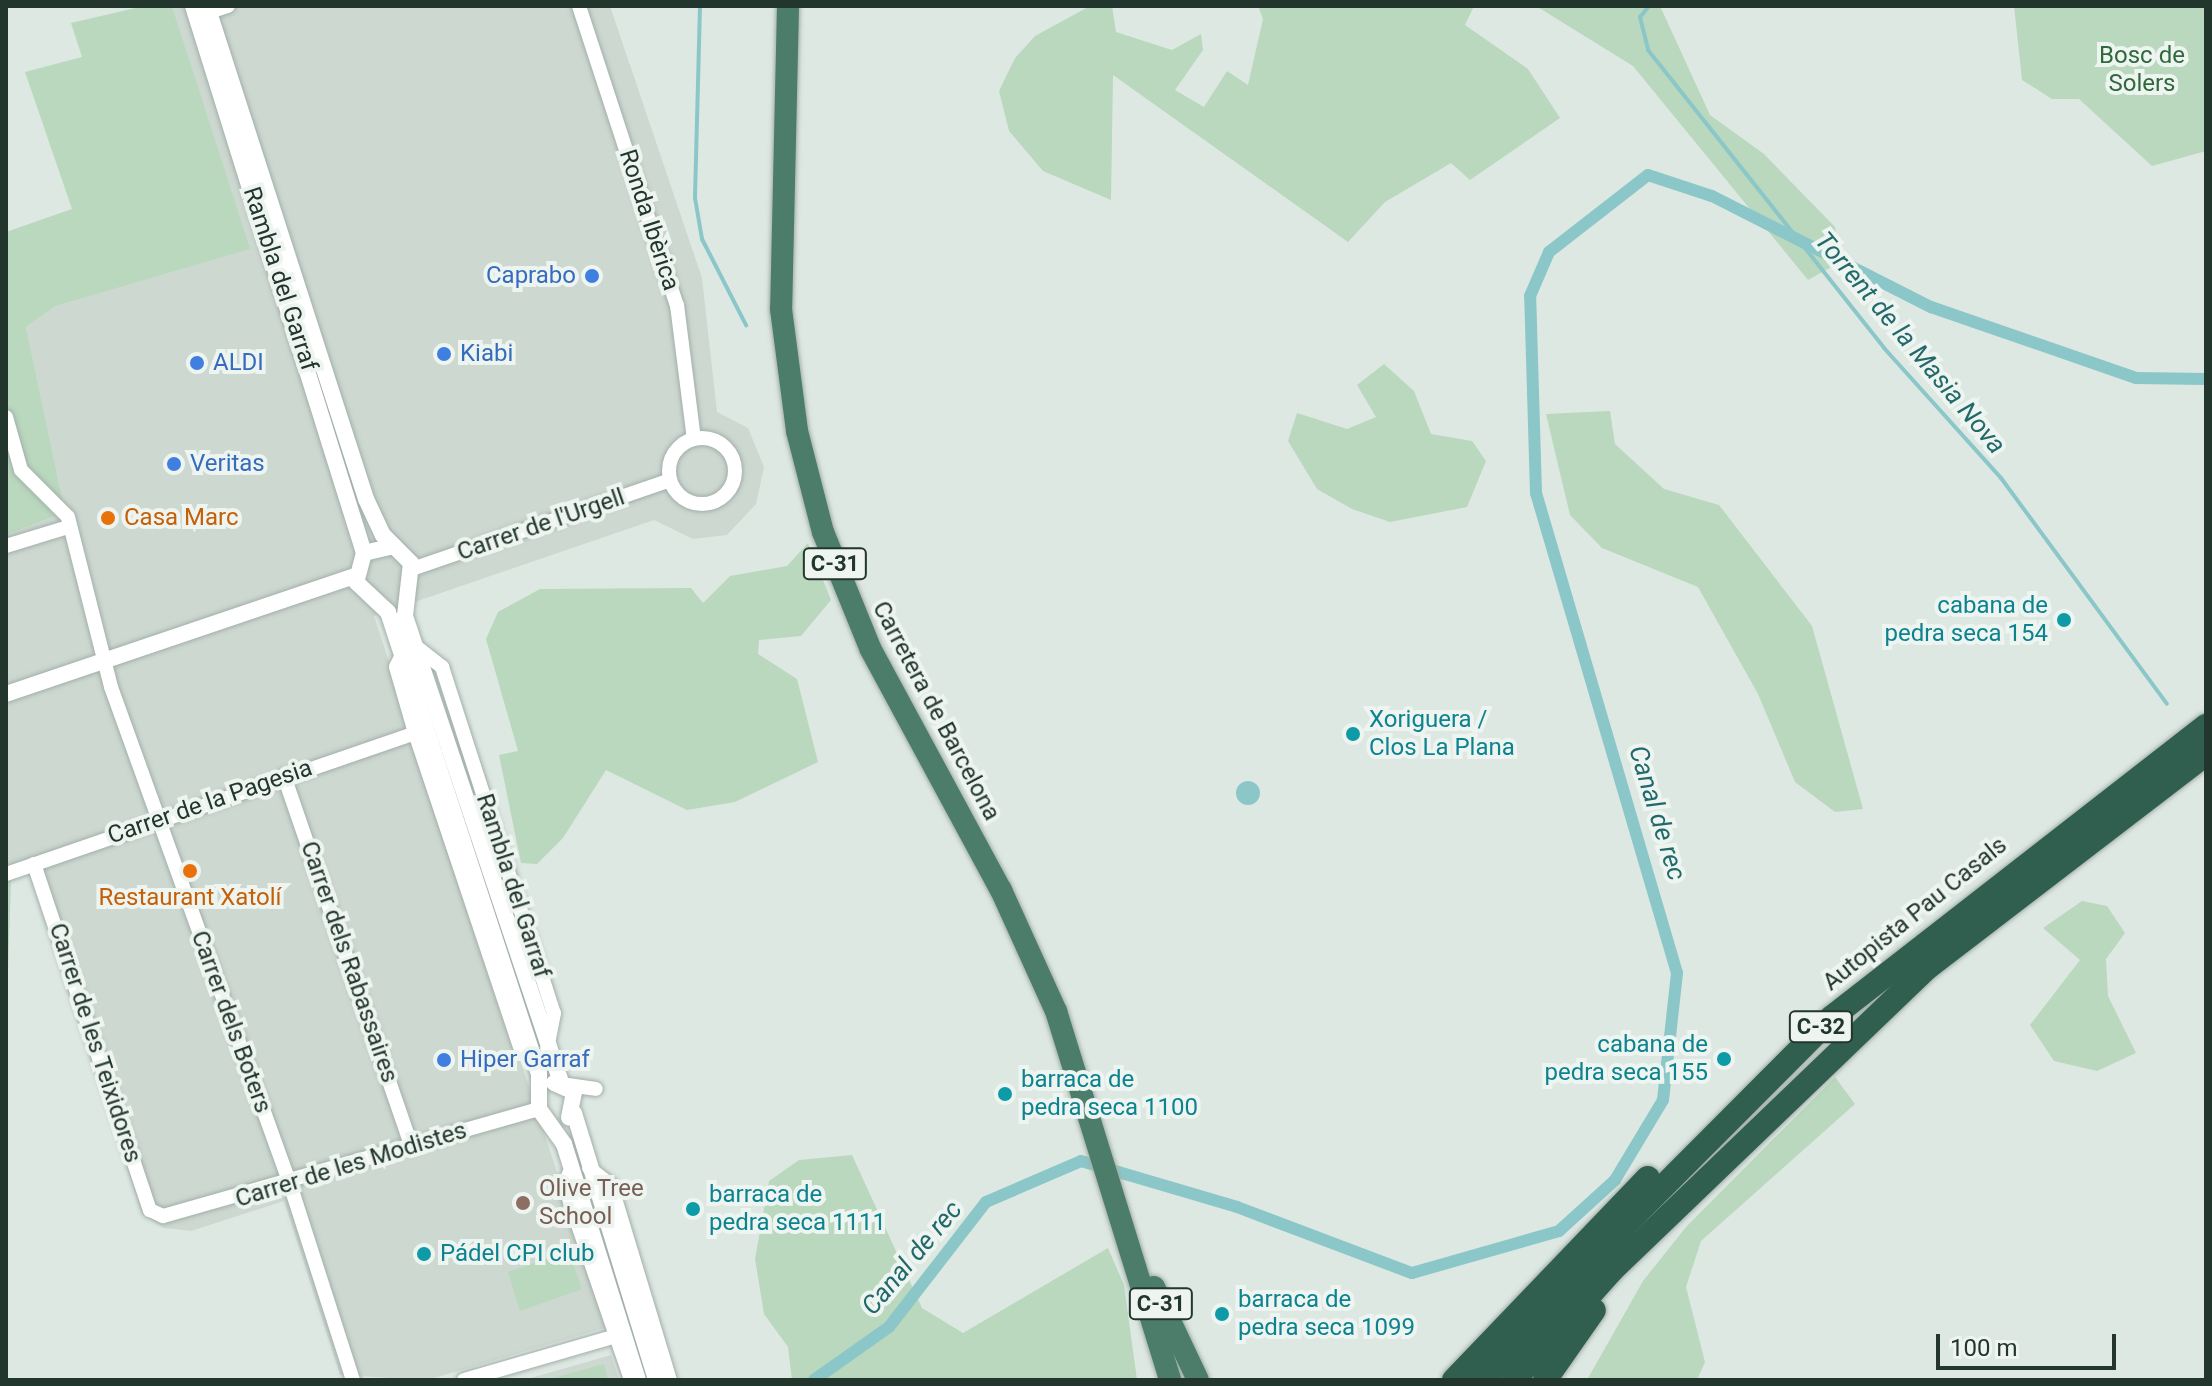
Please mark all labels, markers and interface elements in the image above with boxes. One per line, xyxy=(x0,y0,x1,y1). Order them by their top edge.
park label: Bosc de Solers xyxy=(2099,42,2185,98)
street label: Ronda Ibèrica xyxy=(613,146,685,294)
street label: Rambla del Garraf xyxy=(237,183,323,375)
water label: Torrent de la Masia Nova xyxy=(1808,226,2012,460)
place label: Caprabo xyxy=(486,262,576,290)
marker: Caprabo xyxy=(583,267,601,285)
place label: Kiabi xyxy=(460,340,513,368)
marker: Kiabi xyxy=(435,345,453,363)
place label: ALDI xyxy=(213,349,264,377)
marker: ALDI xyxy=(188,354,206,372)
place label: Veritas xyxy=(190,450,265,478)
marker: Veritas xyxy=(165,455,183,473)
street label: Carrer de l'Urgell xyxy=(454,483,628,567)
place label: Casa Marc xyxy=(124,504,239,532)
marker: Casa Marc xyxy=(99,509,117,527)
road number: C-31 xyxy=(801,546,869,582)
place label: cabana de pedra seca 154 xyxy=(1884,592,2048,648)
street label: Carretera de Barcelona xyxy=(866,597,1006,825)
marker: cabana de pedra seca 154 xyxy=(2055,611,2073,629)
place label: Xoriguera / Clos La Plana xyxy=(1369,706,1515,762)
marker: Xoriguera / Clos La Plana xyxy=(1344,725,1362,743)
water label: Canal de rec xyxy=(1622,742,1692,884)
street label: Carrer de la Pagesia xyxy=(104,754,316,850)
street label: Rambla del Garraf xyxy=(470,790,556,982)
street label: Autopista Pau Casals xyxy=(1817,831,2013,997)
street label: Carrer dels Rabassaires xyxy=(294,838,404,1086)
marker: Restaurant Xatolí xyxy=(181,862,199,880)
place label: Restaurant Xatolí xyxy=(98,884,282,912)
street label: Carrer de les Teixidores xyxy=(43,919,147,1167)
street label: Carrer dels Boters xyxy=(185,927,277,1117)
road number: C-32 xyxy=(1787,1009,1855,1045)
place label: cabana de pedra seca 155 xyxy=(1544,1031,1708,1087)
place label: Hiper Garraf xyxy=(460,1046,590,1074)
marker: cabana de pedra seca 155 xyxy=(1715,1050,1733,1068)
marker: Hiper Garraf xyxy=(435,1051,453,1069)
place label: barraca de pedra seca 1100 xyxy=(1021,1066,1198,1122)
marker: barraca de pedra seca 1100 xyxy=(996,1085,1014,1103)
street label: Carrer de les Modistes xyxy=(232,1116,470,1214)
place label: Olive Tree School xyxy=(539,1175,644,1231)
place label: barraca de pedra seca 1111 xyxy=(709,1181,886,1237)
marker: Olive Tree School xyxy=(514,1194,532,1212)
water label: Canal de rec xyxy=(855,1195,969,1321)
marker: barraca de pedra seca 1111 xyxy=(684,1200,702,1218)
place label: Pádel CPI club xyxy=(440,1240,594,1268)
marker: Pádel CPI club xyxy=(415,1245,433,1263)
road number: C-31 xyxy=(1127,1286,1195,1322)
place label: barraca de pedra seca 1099 xyxy=(1238,1286,1415,1342)
marker: barraca de pedra seca 1099 xyxy=(1213,1305,1231,1323)
scale bar xyxy=(1940,1318,2120,1368)
text: 100 m xyxy=(1950,1334,2017,1362)

